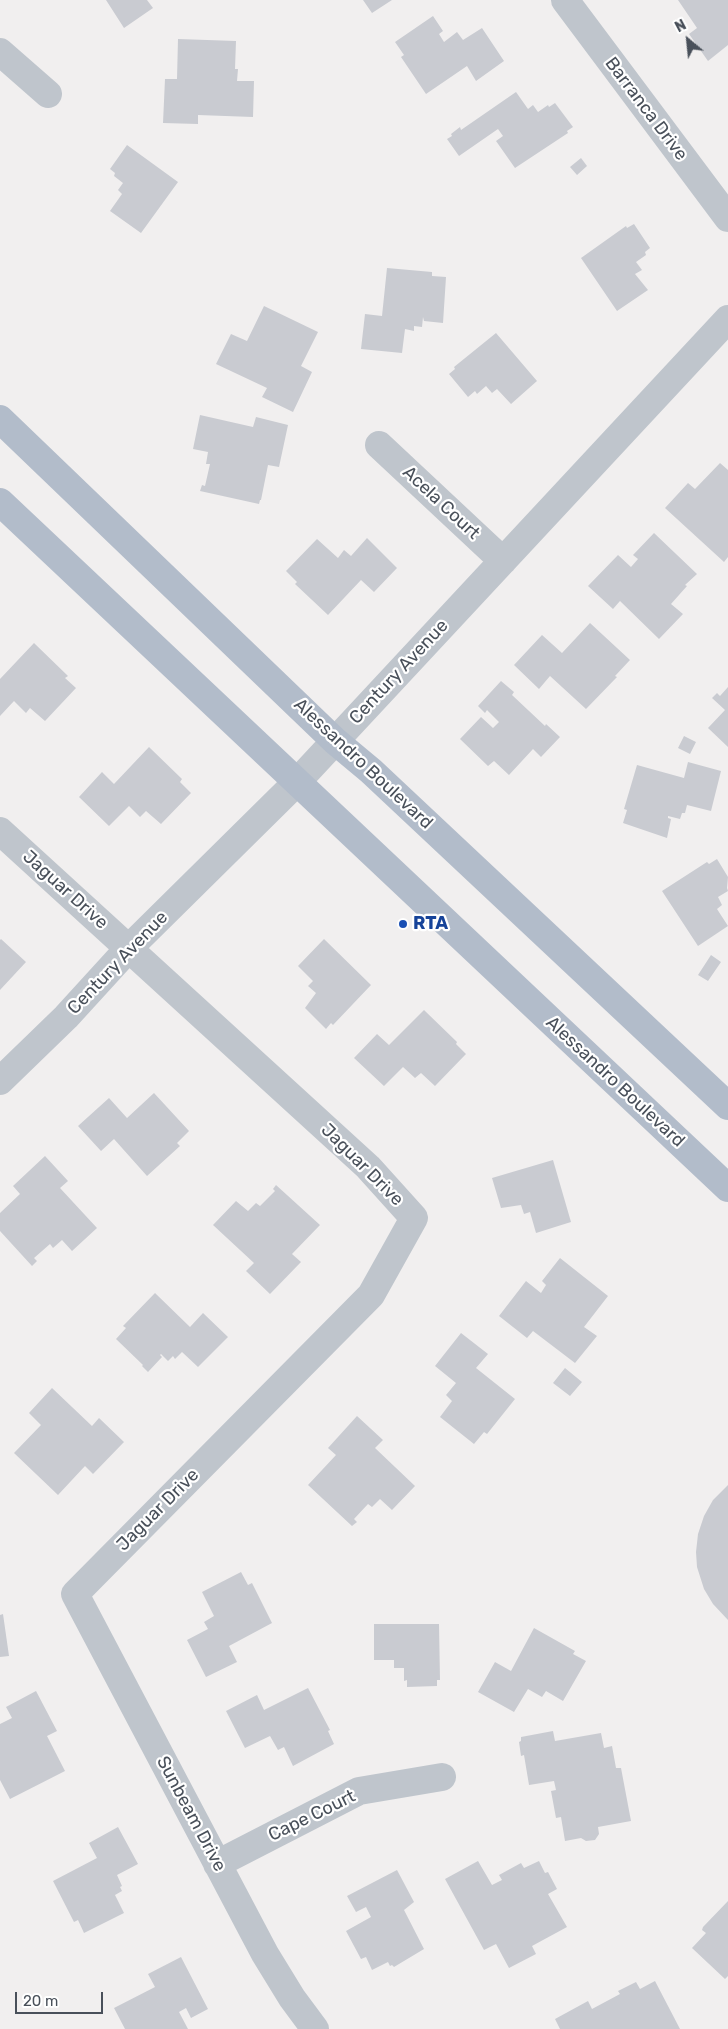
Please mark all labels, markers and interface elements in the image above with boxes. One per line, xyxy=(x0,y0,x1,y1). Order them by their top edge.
north arrow xyxy=(663,15,713,65)
text: N xyxy=(672,16,689,36)
street label: Barranca Drive xyxy=(600,53,692,165)
street label: Acela Court xyxy=(398,462,484,544)
street label: Century Avenue xyxy=(345,615,453,729)
street label: Alessandro Boulevard xyxy=(289,694,437,834)
street label: Jaguar Drive xyxy=(18,846,112,934)
street label: Century Avenue xyxy=(63,907,173,1019)
place label: RTA xyxy=(413,913,448,935)
marker: RTA xyxy=(397,918,409,930)
street label: Alessandro Boulevard xyxy=(541,1012,689,1152)
street label: Jaguar Drive xyxy=(316,1119,408,1211)
street label: Jaguar Drive xyxy=(112,1464,204,1556)
street label: Sunbeam Drive xyxy=(152,1753,230,1875)
street label: Cape Court xyxy=(265,1786,359,1846)
scale bar xyxy=(18,1982,105,2014)
text: 20 m xyxy=(23,1992,58,2010)

